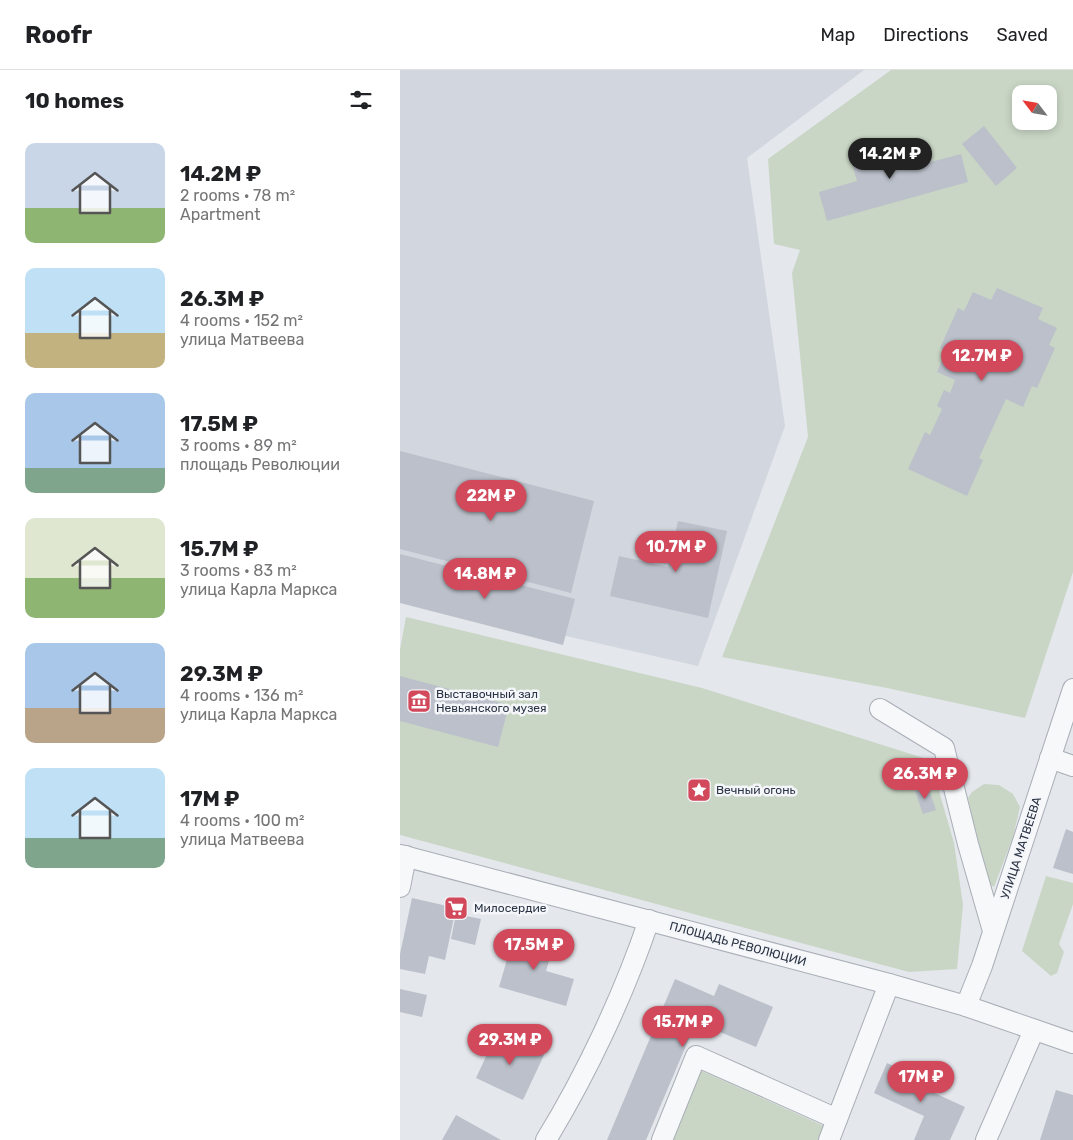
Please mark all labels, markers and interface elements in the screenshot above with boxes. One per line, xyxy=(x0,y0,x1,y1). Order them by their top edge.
text: Roofr xyxy=(25,21,92,49)
text: Map xyxy=(820,24,855,46)
text: Directions xyxy=(883,24,969,46)
text: Saved xyxy=(997,24,1048,46)
north arrow xyxy=(1012,85,1058,130)
map controls xyxy=(1012,85,1057,130)
icon: filters xyxy=(347,86,375,114)
text: 10 homes xyxy=(25,88,124,113)
pin: 14.2M ₽ xyxy=(844,138,936,180)
text: 14.2M ₽ xyxy=(859,144,921,163)
text: 14.2M ₽ xyxy=(180,161,261,186)
icon: home xyxy=(65,163,125,223)
text: 2 rooms · 78 m² xyxy=(180,186,295,205)
text: Apartment xyxy=(180,205,260,224)
text: 26.3M ₽ xyxy=(180,286,264,311)
icon: home xyxy=(65,288,125,348)
text: 4 rooms · 152 m² xyxy=(180,311,303,330)
text: улица Матвеева xyxy=(180,330,304,349)
pin: 12.7M ₽ xyxy=(936,340,1028,382)
text: 12.7M ₽ xyxy=(952,346,1012,365)
text: 17.5M ₽ xyxy=(180,411,258,436)
icon: home xyxy=(65,413,125,473)
text: 3 rooms · 89 m² xyxy=(180,436,297,455)
text: площадь Революции xyxy=(180,455,340,474)
pin: 22M ₽ xyxy=(456,480,526,522)
text: 22M ₽ xyxy=(467,486,516,505)
pin: 10.7M ₽ xyxy=(630,530,722,573)
text: 15.7M ₽ xyxy=(180,536,258,561)
text: 10.7M ₽ xyxy=(646,537,706,556)
icon: home xyxy=(65,538,125,598)
pin: 14.8M ₽ xyxy=(439,558,531,600)
text: 3 rooms · 83 m² xyxy=(180,561,297,580)
text: 14.8M ₽ xyxy=(454,564,516,583)
text: улица Карла Маркса xyxy=(180,580,337,599)
text: 29.3M ₽ xyxy=(180,661,263,686)
icon: home xyxy=(65,663,125,723)
text: 4 rooms · 136 m² xyxy=(180,686,303,705)
place label: Выставочный зал Невьянского музея xyxy=(436,687,547,715)
museum icon: Выставочный зал Невьянского музея xyxy=(406,688,432,714)
text: улица Карла Маркса xyxy=(180,705,337,724)
pin: 26.3M ₽ xyxy=(879,758,971,800)
text: 26.3M ₽ xyxy=(893,764,957,783)
place icon: Вечный огонь xyxy=(686,777,712,803)
place label: Вечный огонь xyxy=(716,783,796,797)
text: 17M ₽ xyxy=(180,786,239,811)
icon: home xyxy=(65,788,125,848)
street label: УЛИЦА МАТВЕЕВА xyxy=(998,795,1044,901)
text: 4 rooms · 100 m² xyxy=(180,811,304,830)
text: улица Матвеева xyxy=(180,830,304,849)
supermarket icon: Милосердие xyxy=(443,895,469,921)
place label: Милосердие xyxy=(474,901,547,915)
street label: ПЛОЩАДЬ РЕВОЛЮЦИИ xyxy=(668,919,808,969)
pin: 17.5M ₽ xyxy=(488,928,580,971)
text: 17.5M ₽ xyxy=(504,935,564,954)
pin: 15.7M ₽ xyxy=(637,1006,729,1048)
text: 15.7M ₽ xyxy=(653,1012,713,1031)
pin: 29.3M ₽ xyxy=(464,1024,556,1066)
text: 29.3M ₽ xyxy=(478,1030,542,1049)
pin: 17M ₽ xyxy=(886,1060,956,1103)
text: 17M ₽ xyxy=(898,1067,944,1086)

